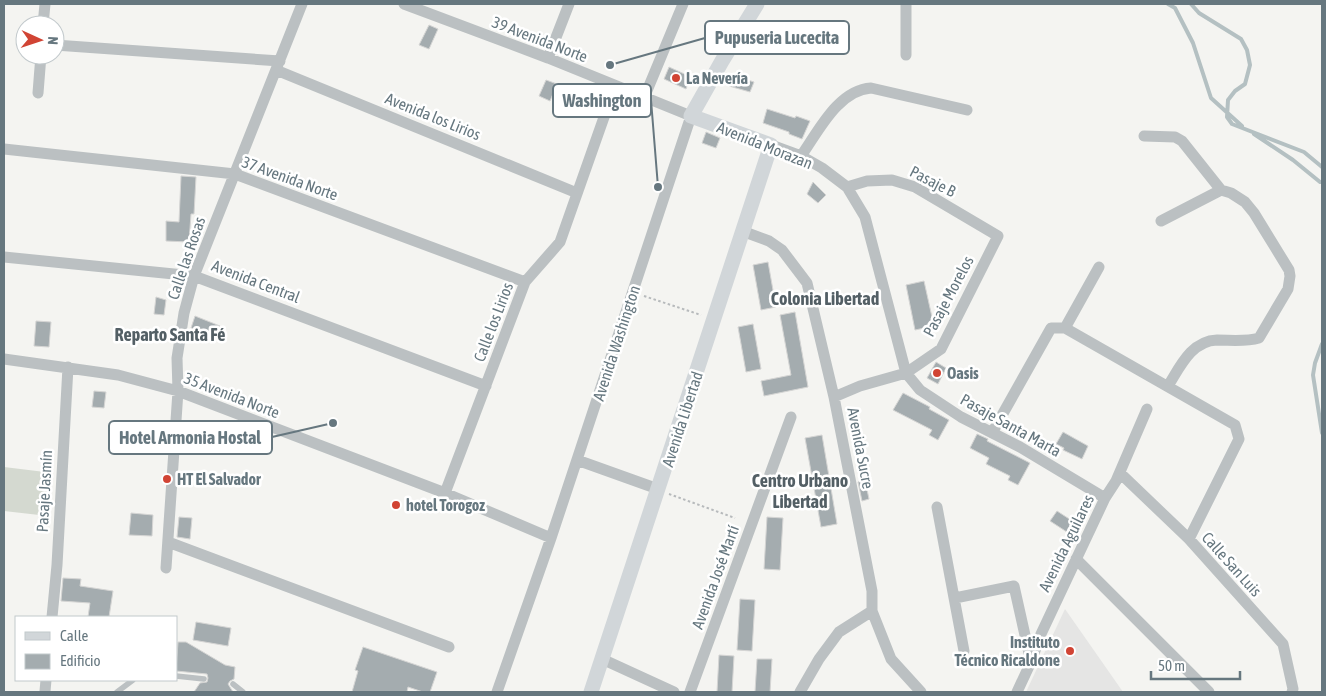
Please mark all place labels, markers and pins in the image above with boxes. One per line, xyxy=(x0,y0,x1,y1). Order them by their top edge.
callout: Pupuseria Lucecita xyxy=(705,21,849,54)
place label: La Nevería xyxy=(686,69,748,87)
marker: La Nevería xyxy=(670,72,682,84)
callout: Washington xyxy=(553,84,651,117)
place label: Oasis xyxy=(947,364,979,382)
marker: Oasis xyxy=(931,367,943,379)
callout: Hotel Armonia Hostal xyxy=(109,421,272,454)
place label: HT El Salvador xyxy=(177,470,261,488)
marker: HT El Salvador xyxy=(161,473,173,485)
place label: hotel Torogoz xyxy=(406,496,485,514)
marker: hotel Torogoz xyxy=(390,499,402,511)
place label: Instituto Técnico Ricaldone xyxy=(955,633,1060,669)
marker: Instituto Técnico Ricaldone xyxy=(1064,645,1076,657)

